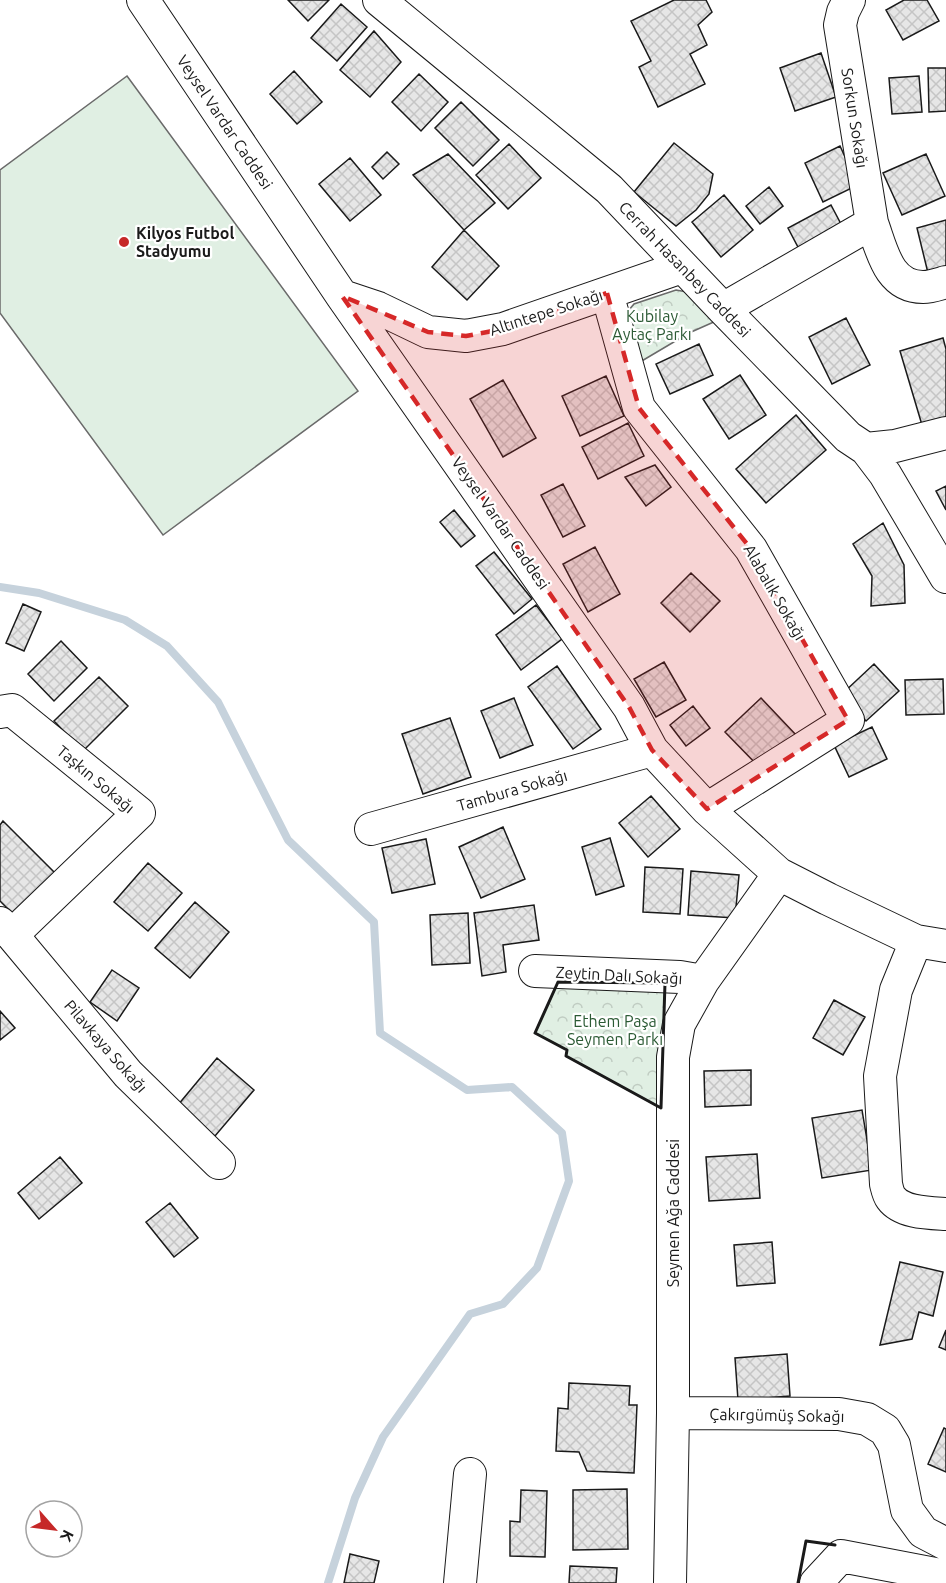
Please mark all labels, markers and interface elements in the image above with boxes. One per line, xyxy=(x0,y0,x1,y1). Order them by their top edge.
street label: Veysel Vardar Caddesi xyxy=(173,52,277,192)
street label: Sorkun Sokağı xyxy=(838,67,872,169)
street label: Cerrah Hasanbey Caddesi xyxy=(616,197,754,341)
place label: Kilyos Futbol Stadyumu xyxy=(136,224,234,260)
marker: Kilyos Futbol Stadyumu xyxy=(117,235,131,249)
street label: Altıntepe Sokağı xyxy=(487,285,605,339)
park label: Kubilay Aytaç Parkı xyxy=(612,307,692,343)
street label: Veysel Vardar Caddesi xyxy=(448,453,554,593)
street label: Alabalık Sokağı xyxy=(740,541,810,643)
street label: Taşkın Sokağı xyxy=(54,741,138,817)
street label: Tambura Sokağı xyxy=(455,766,569,814)
street label: Zeytin Dalı Sokağı xyxy=(555,963,683,987)
street label: Pilavkaya Sokağı xyxy=(61,996,151,1096)
park label: Ethem Paşa Seymen Parkı xyxy=(567,1012,663,1048)
street label: Seymen Ağa Caddesi xyxy=(664,1139,682,1287)
street label: Çakırgümüş Sokağı xyxy=(709,1405,845,1425)
north arrow xyxy=(24,1499,84,1559)
text: K xyxy=(57,1527,78,1545)

